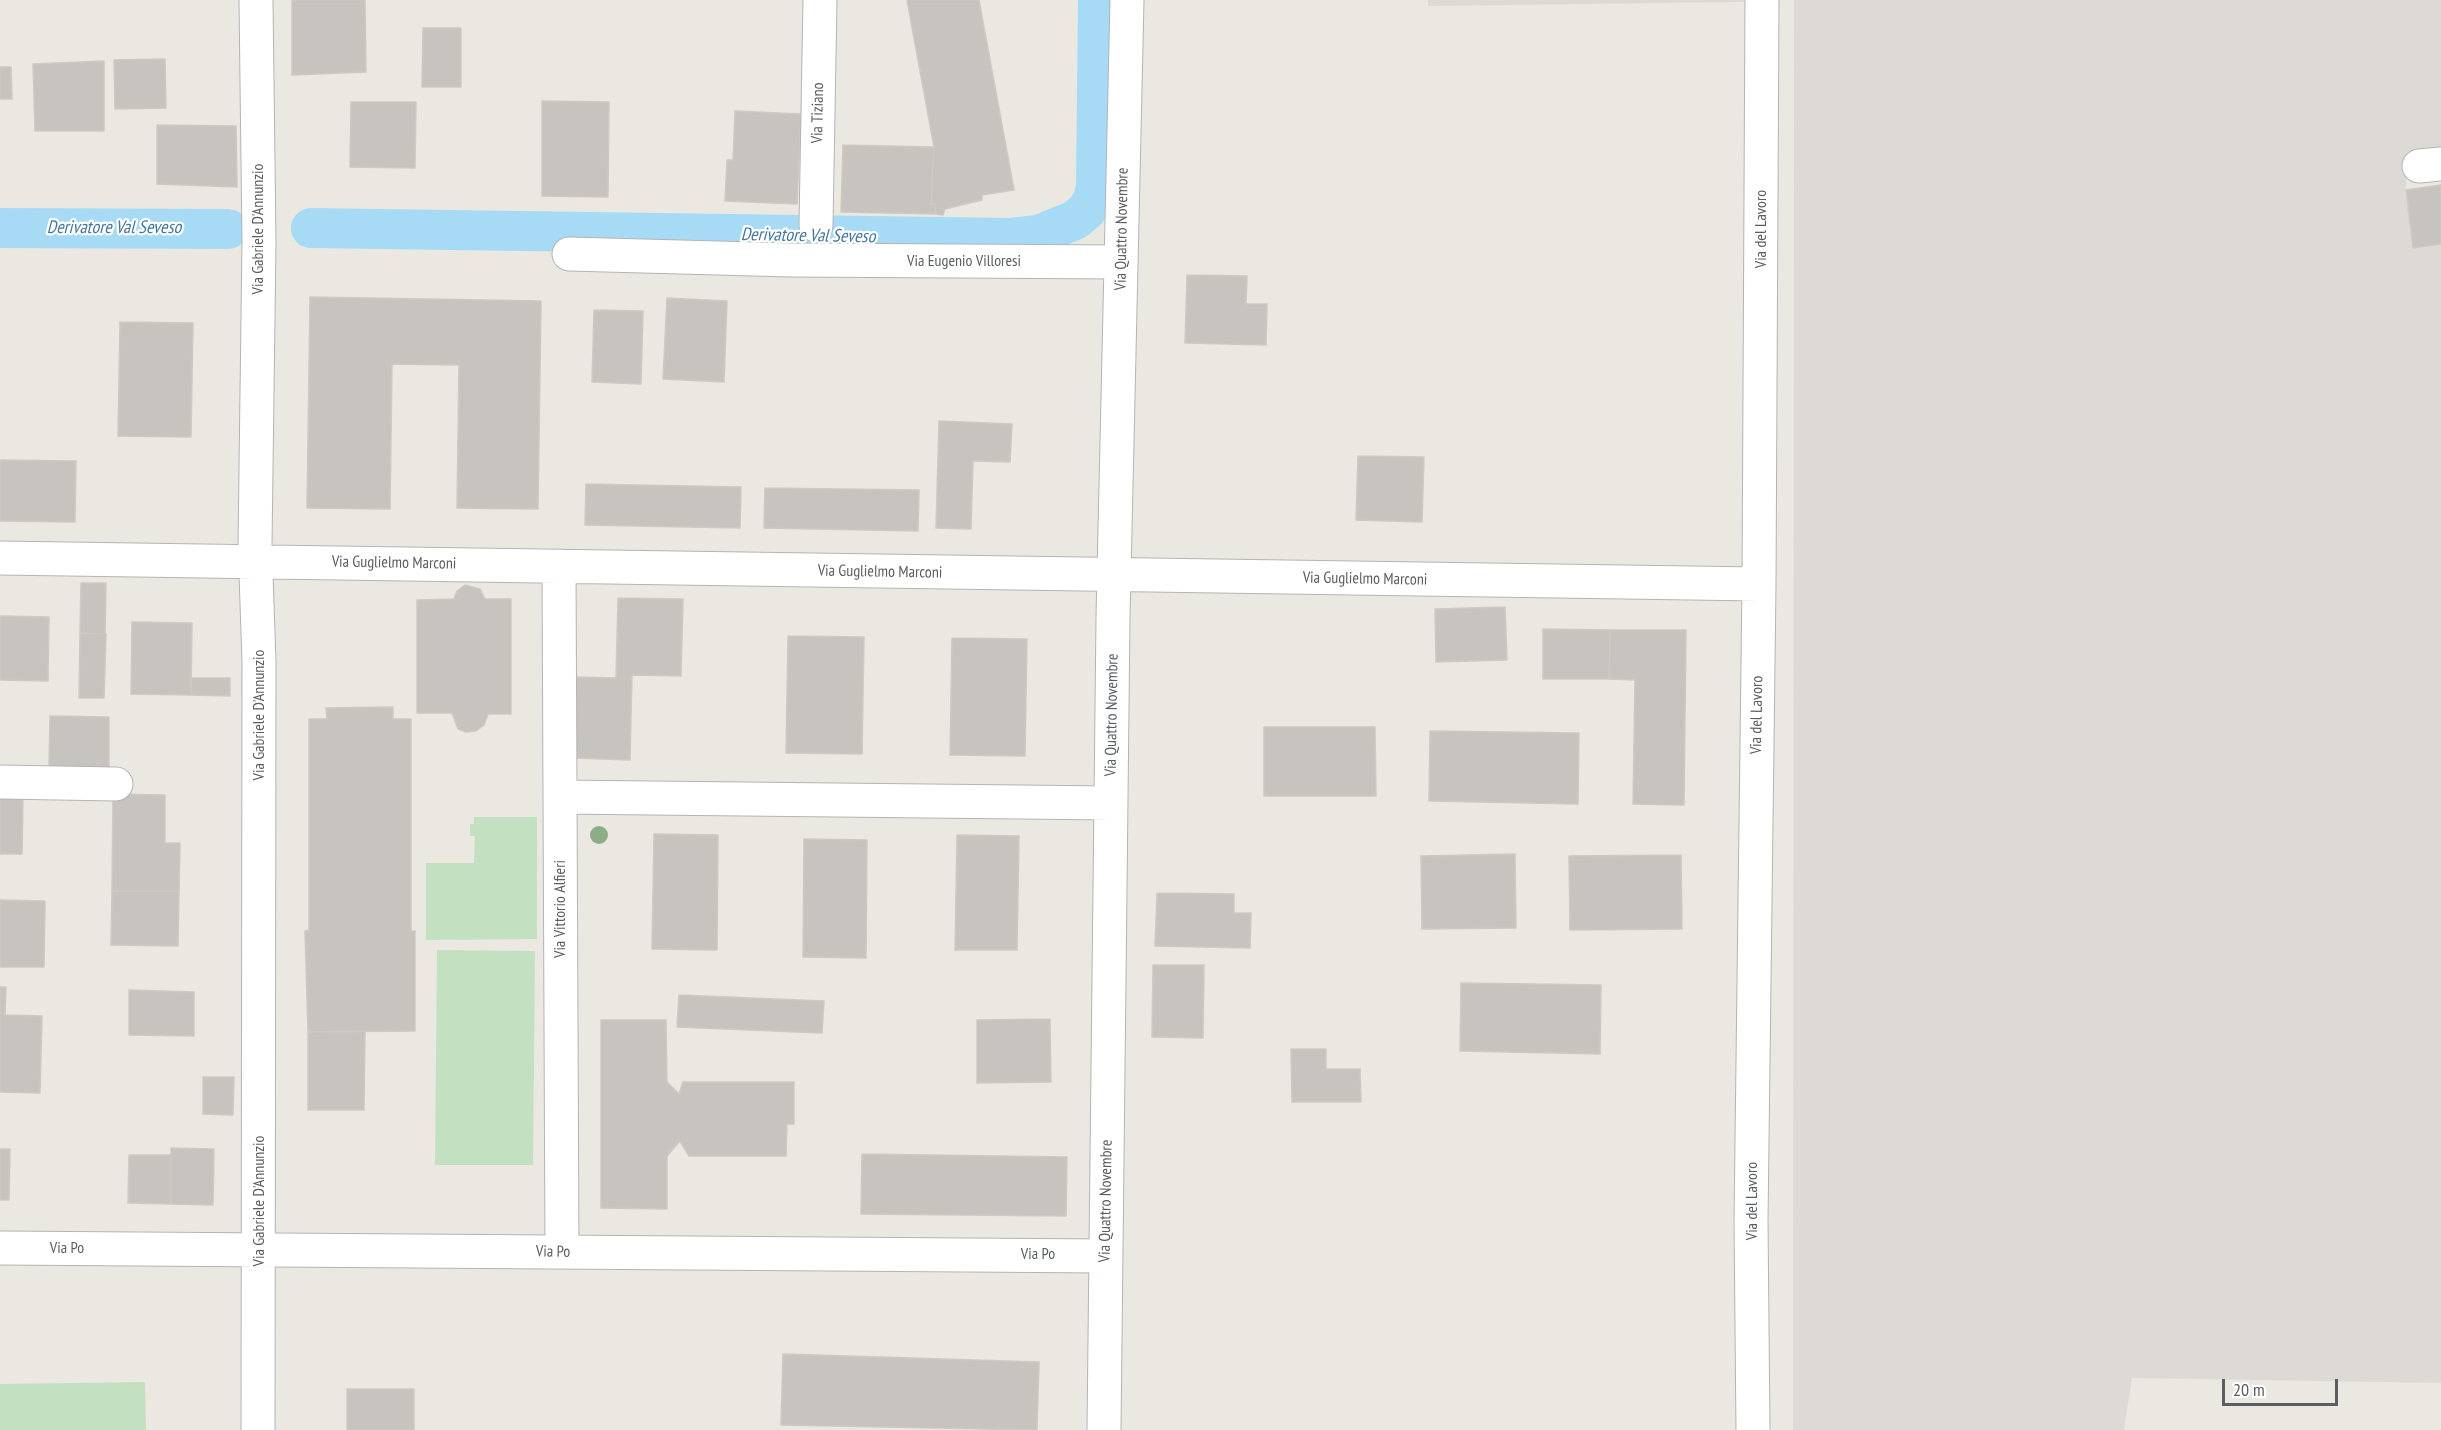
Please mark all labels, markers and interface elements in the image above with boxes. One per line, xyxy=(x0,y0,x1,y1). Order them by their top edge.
street label: Via Tiziano xyxy=(808,82,828,144)
street label: Via Gabriele D'Annunzio xyxy=(248,163,268,295)
street label: Via Quattro Novembre xyxy=(1111,167,1133,291)
street label: Via del Lavoro xyxy=(1751,190,1771,268)
water label: Derivatore Val Seveso xyxy=(47,217,181,239)
water label: Derivatore Val Seveso xyxy=(741,224,875,248)
street label: Via Eugenio Villoresi xyxy=(907,251,1021,271)
street label: Via Guglielmo Marconi xyxy=(332,552,456,574)
street label: Via Guglielmo Marconi xyxy=(818,561,942,583)
street label: Via Guglielmo Marconi xyxy=(1303,568,1427,590)
street label: Via Gabriele D'Annunzio xyxy=(249,649,269,781)
street label: Via Quattro Novembre xyxy=(1101,653,1123,777)
street label: Via del Lavoro xyxy=(1747,676,1767,754)
street label: Via Vittorio Alfieri xyxy=(550,860,570,958)
street label: Via Gabriele D'Annunzio xyxy=(249,1135,269,1267)
street label: Via Quattro Novembre xyxy=(1095,1139,1117,1263)
street label: Via del Lavoro xyxy=(1742,1162,1762,1240)
street label: Via Po xyxy=(50,1238,84,1258)
street label: Via Po xyxy=(536,1242,570,1262)
street label: Via Po xyxy=(1021,1244,1055,1264)
scale bar xyxy=(2225,1367,2340,1405)
text: 20 m xyxy=(2233,1378,2265,1401)

